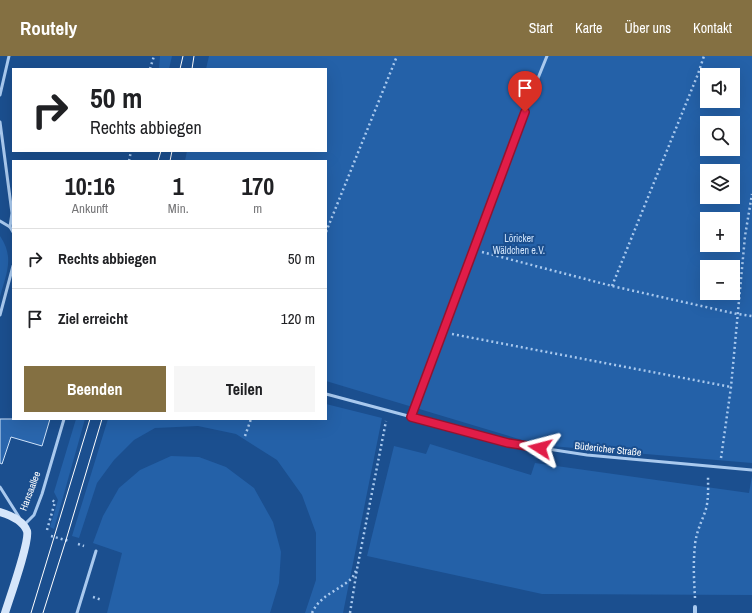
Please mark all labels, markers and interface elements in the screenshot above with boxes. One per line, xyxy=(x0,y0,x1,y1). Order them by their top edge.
text: Routely xyxy=(20,15,77,41)
text: Start xyxy=(529,19,553,37)
text: Karte xyxy=(575,19,602,37)
text: Über uns xyxy=(624,19,671,37)
text: Kontakt xyxy=(693,19,732,37)
map controls xyxy=(700,68,740,300)
button: sound xyxy=(700,68,740,108)
pin xyxy=(508,71,542,112)
icon: arrive xyxy=(514,77,536,99)
text: 50 m xyxy=(90,79,142,117)
icon: right xyxy=(24,84,76,136)
text: Rechts abbiegen xyxy=(90,115,202,140)
button: search xyxy=(700,116,740,156)
button: layers xyxy=(700,164,740,204)
text: 10:16 xyxy=(65,170,115,202)
text: 1 xyxy=(173,170,184,202)
text: 170 xyxy=(241,170,274,202)
text: Ankunft xyxy=(72,200,108,217)
text: Min. xyxy=(168,200,189,217)
text: m xyxy=(253,200,262,217)
button: + xyxy=(700,212,740,252)
park label: Löricker Wäldchen e.V. xyxy=(493,232,545,257)
icon: right xyxy=(24,248,46,270)
text: Rechts abbiegen xyxy=(58,248,156,269)
text: 50 m xyxy=(288,248,315,269)
button: − xyxy=(700,260,740,300)
icon: arrive xyxy=(24,308,46,330)
text: Ziel erreicht xyxy=(58,308,128,329)
text: 120 m xyxy=(281,308,315,329)
button: Beenden xyxy=(24,366,166,412)
button: Teilen xyxy=(174,366,315,412)
position arrow xyxy=(519,427,561,469)
street label: Büdericher Straße xyxy=(574,439,642,459)
street label: Hansaallee xyxy=(17,469,44,512)

